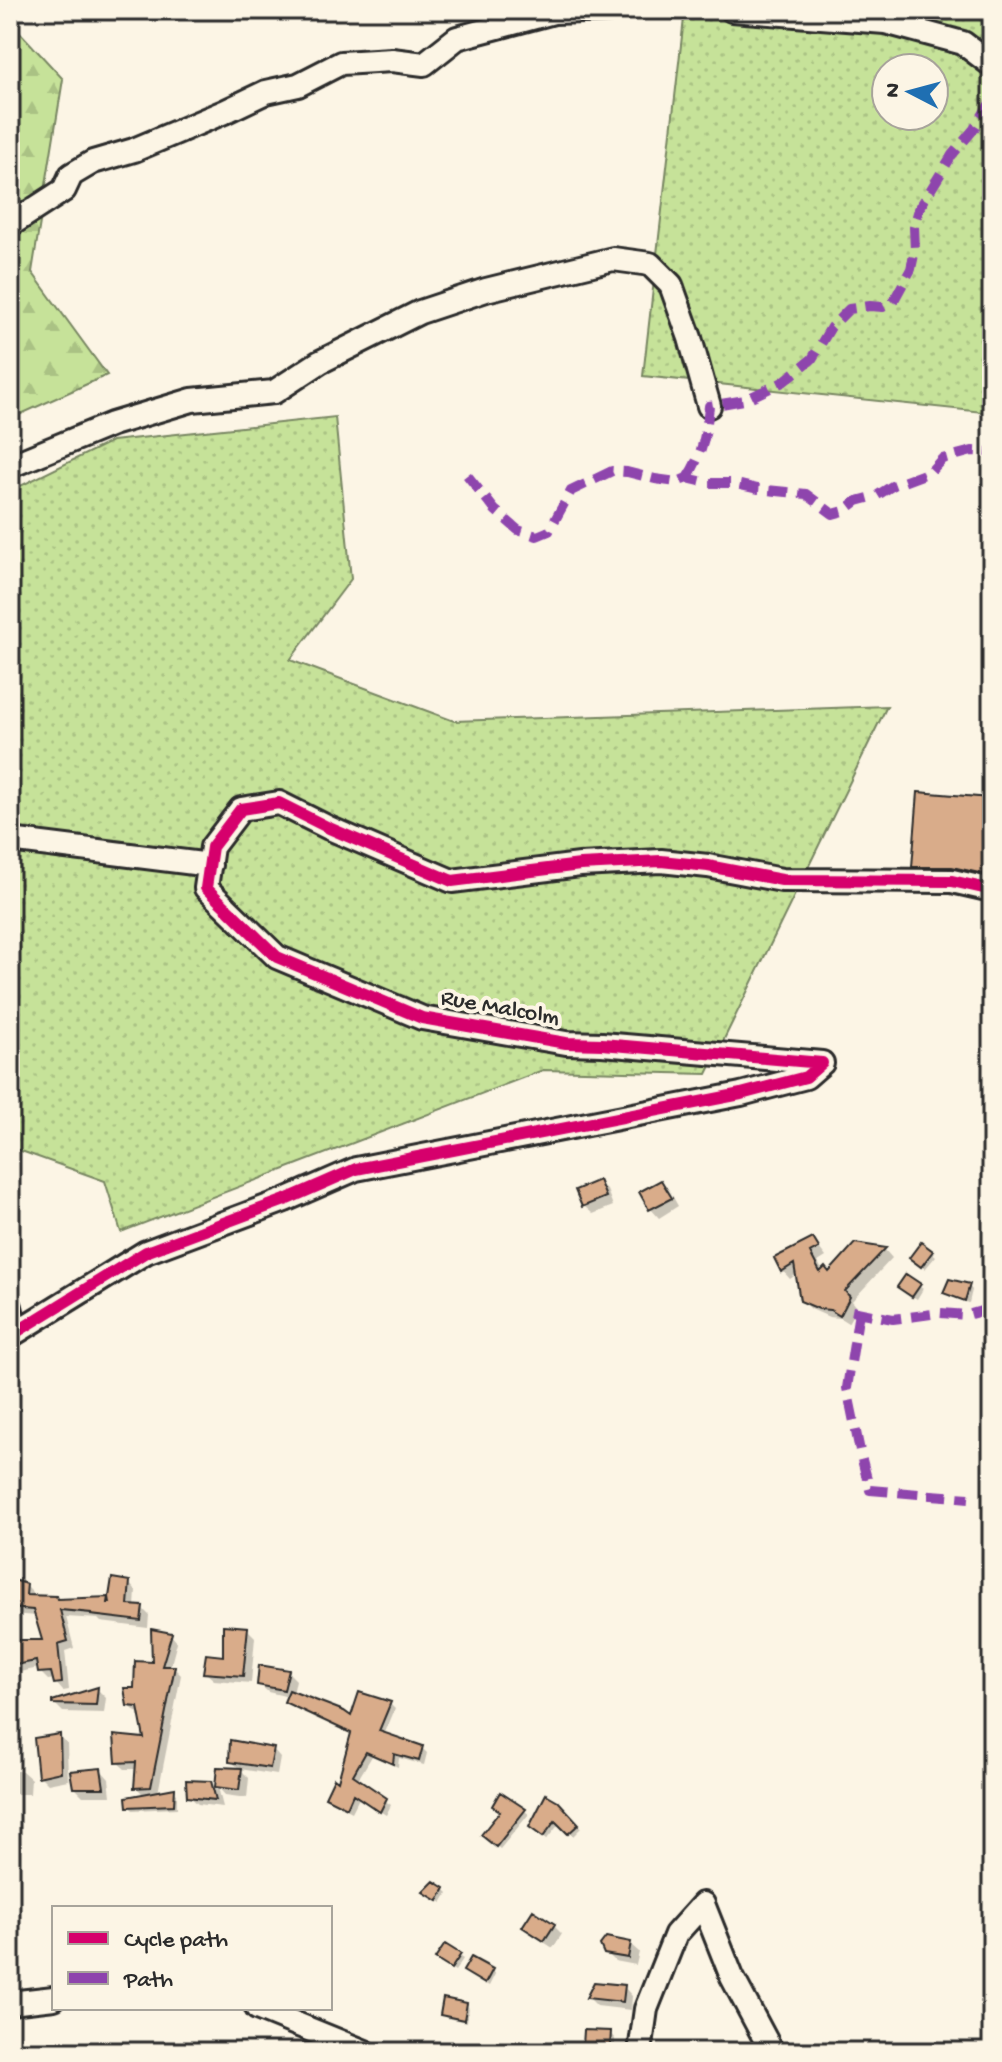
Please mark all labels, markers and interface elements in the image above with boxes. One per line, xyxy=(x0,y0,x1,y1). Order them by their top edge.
north arrow xyxy=(870,52,950,132)
text: N xyxy=(880,82,908,99)
street label: Rue Malcolm xyxy=(438,984,562,1034)
legend xyxy=(52,1906,332,2010)
text: Cycle path xyxy=(124,1927,228,1956)
text: Path xyxy=(123,1967,173,1996)

